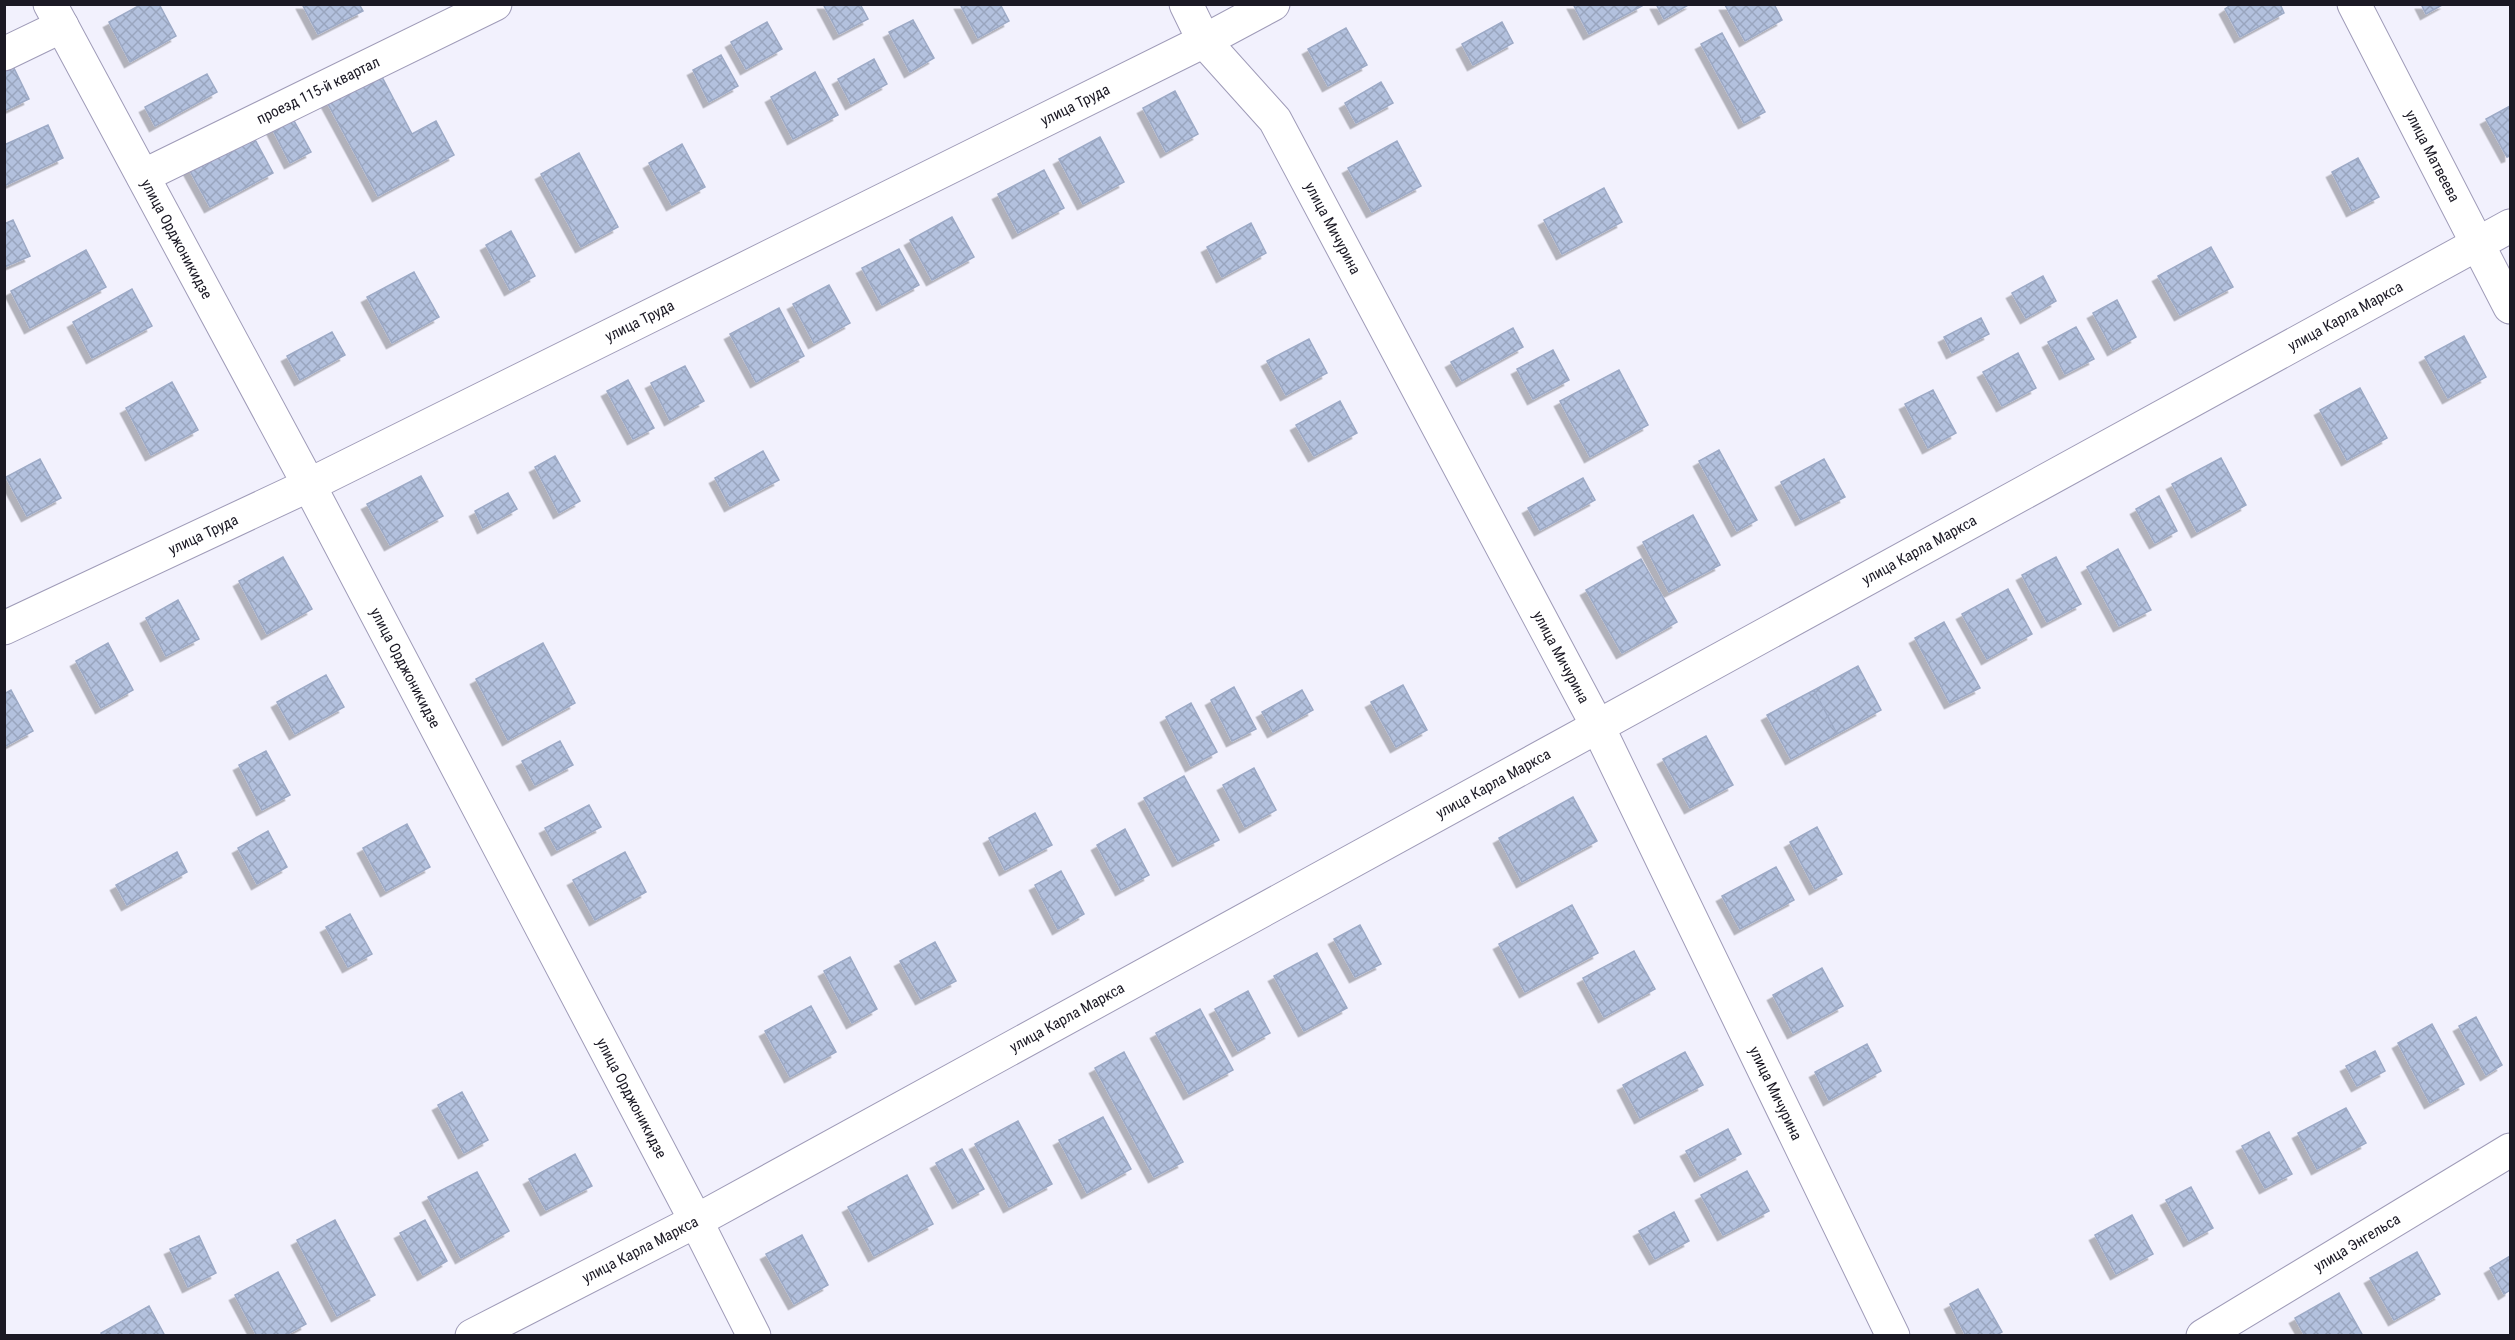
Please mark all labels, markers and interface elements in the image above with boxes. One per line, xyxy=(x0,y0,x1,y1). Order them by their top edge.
street label: проезд 115-й квартал xyxy=(254,53,383,128)
street label: улица Труда xyxy=(1038,80,1113,130)
street label: улица Матвеева xyxy=(2401,107,2463,205)
street label: улица Орджоникидзе xyxy=(137,176,216,302)
street label: улица Мичурина xyxy=(1301,179,1365,278)
street label: улица Карла Маркса xyxy=(2285,278,2406,355)
street label: улица Труда xyxy=(602,296,677,346)
street label: улица Труда xyxy=(165,511,241,559)
street label: улица Карла Маркса xyxy=(1859,511,1980,589)
street label: улица Орджоникидзе xyxy=(366,605,444,731)
street label: улица Мичурина xyxy=(1529,608,1593,707)
street label: улица Карла Маркса xyxy=(1433,745,1554,822)
street label: улица Карла Маркса xyxy=(1007,979,1128,1056)
street label: улица Орджоникидзе xyxy=(592,1035,670,1161)
street label: улица Мичурина xyxy=(1745,1043,1806,1143)
street label: улица Энгельса xyxy=(2311,1210,2403,1276)
street label: улица Карла Маркса xyxy=(579,1212,701,1287)

